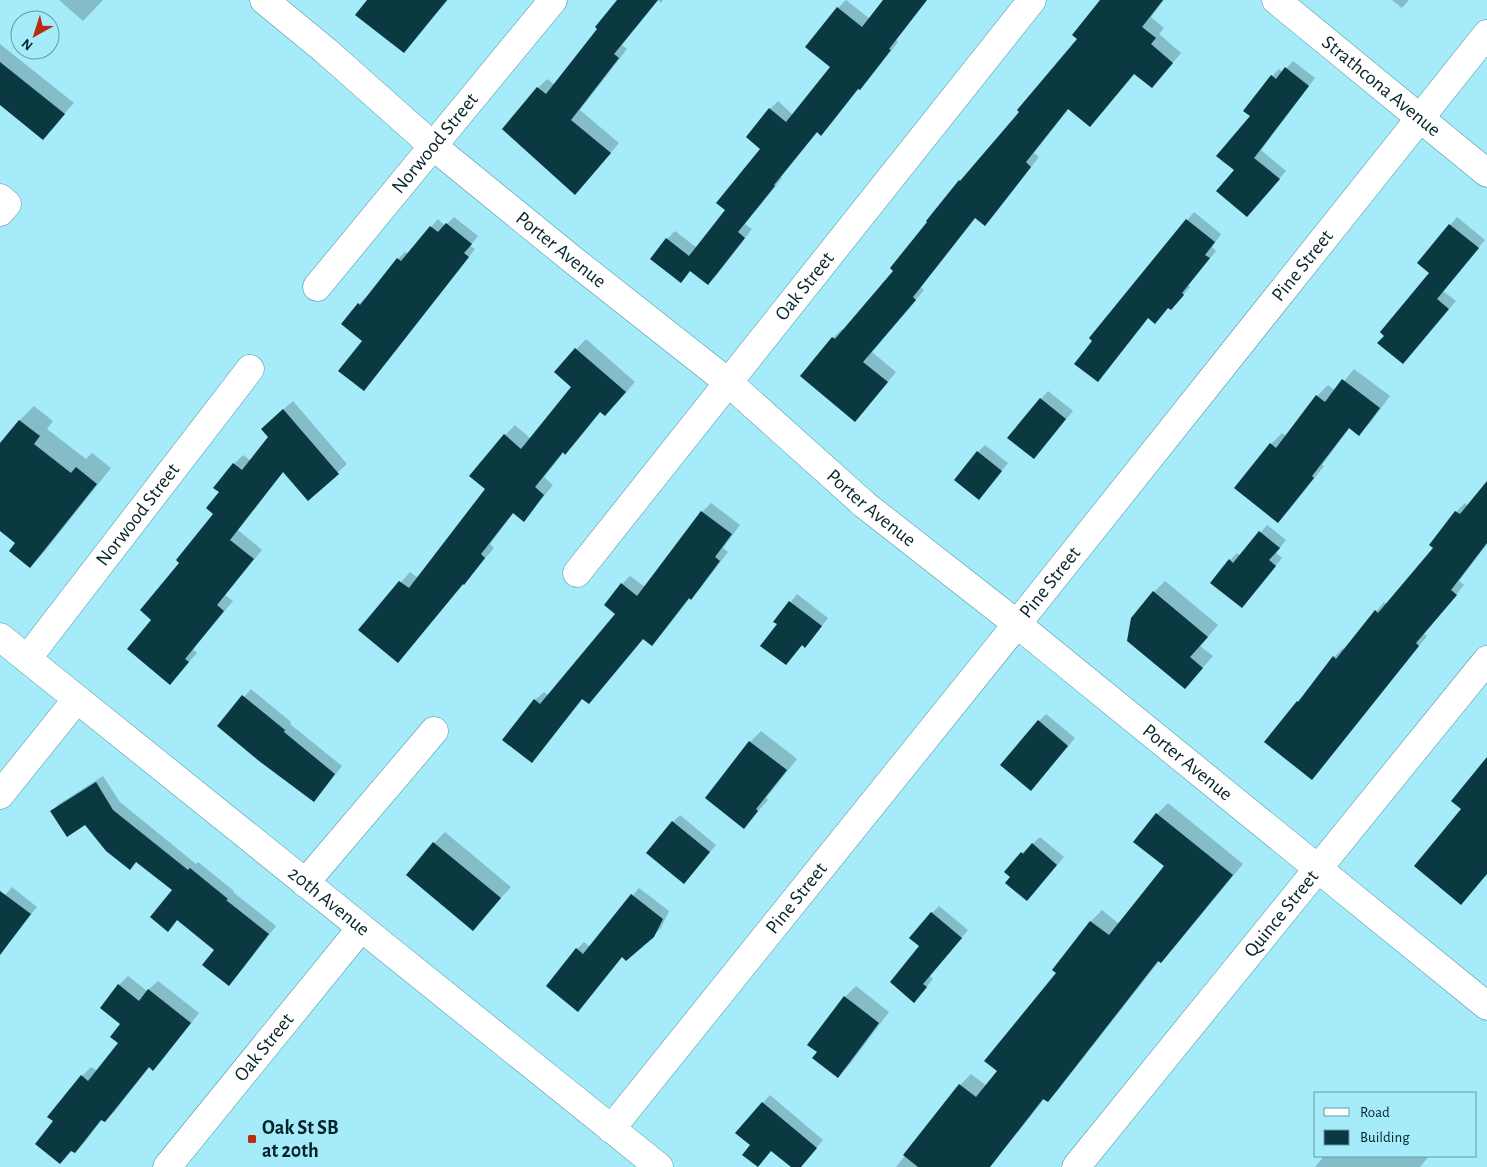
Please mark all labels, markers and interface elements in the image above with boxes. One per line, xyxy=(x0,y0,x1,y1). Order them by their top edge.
north arrow xyxy=(10,10,60,60)
street label: Strathcona Avenue xyxy=(1318,32,1444,140)
text: N xyxy=(19,36,36,53)
street label: Norwood Street xyxy=(388,89,482,197)
street label: Porter Avenue xyxy=(512,208,610,292)
street label: Pine Street xyxy=(1268,226,1337,305)
street label: Oak Street xyxy=(771,248,838,325)
street label: Norwood Street xyxy=(92,459,184,570)
street label: Porter Avenue xyxy=(823,466,919,551)
street label: Pine Street xyxy=(1016,542,1085,622)
street label: Porter Avenue xyxy=(1139,720,1236,805)
street label: Pine Street xyxy=(762,858,831,938)
street label: 20th Avenue xyxy=(284,863,373,940)
street label: Quince Street xyxy=(1240,866,1323,961)
street label: Oak Street xyxy=(231,1009,298,1085)
legend xyxy=(1314,1092,1477,1157)
text: Road xyxy=(1360,1105,1390,1120)
place label: Oak St SB at 20th xyxy=(262,1118,339,1161)
text: Building xyxy=(1360,1130,1410,1145)
marker: Oak St SB at 20th xyxy=(246,1133,258,1145)

